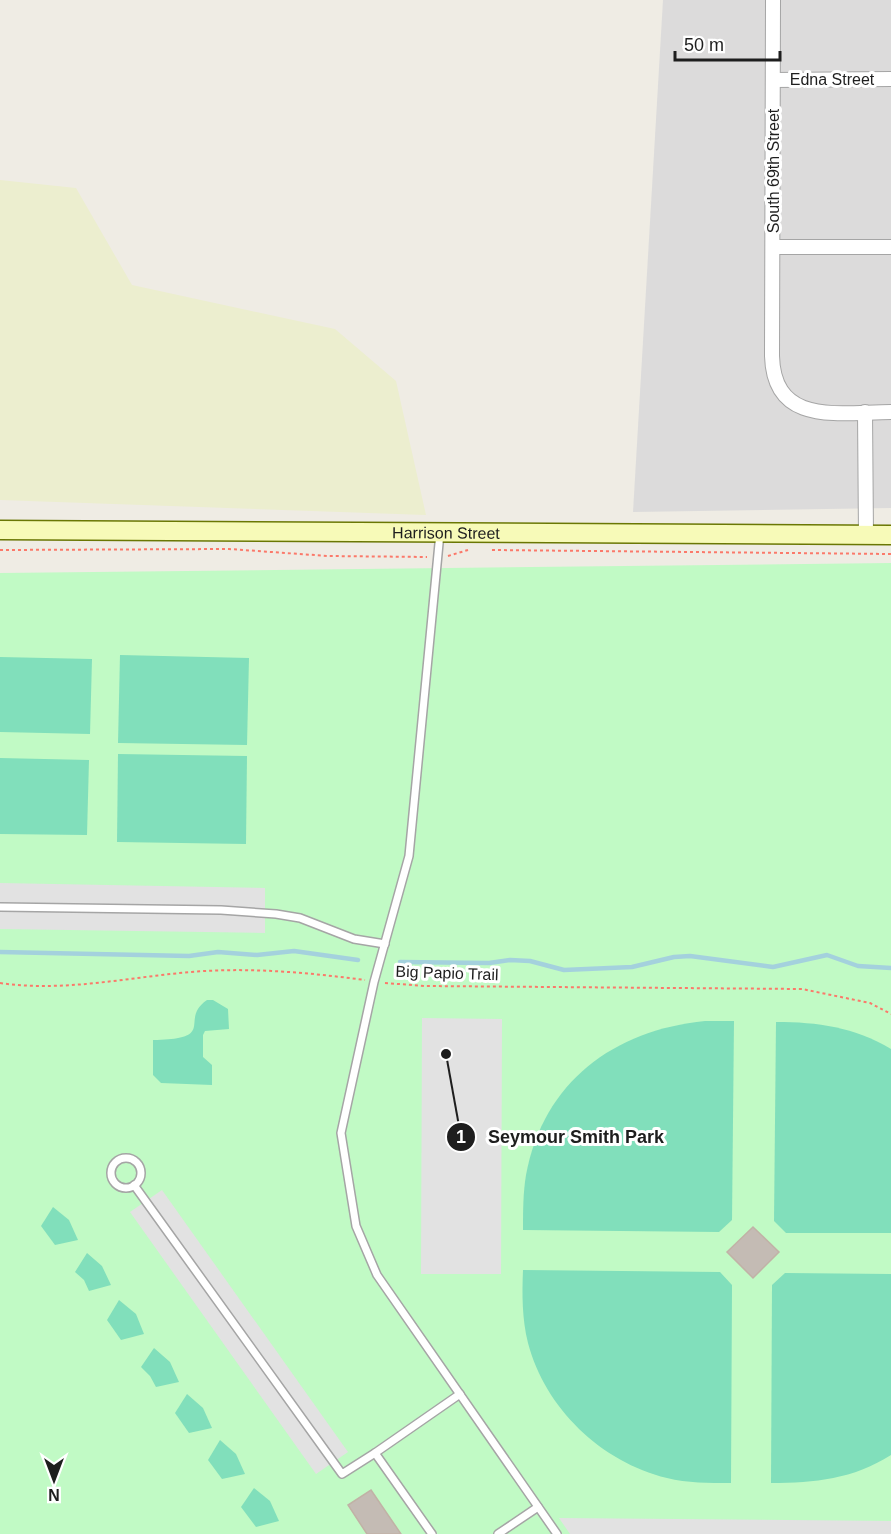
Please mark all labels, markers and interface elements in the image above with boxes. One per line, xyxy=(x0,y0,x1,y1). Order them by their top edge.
scale bar xyxy=(675,24,780,62)
text: 50 m xyxy=(684,35,724,55)
street label: Edna Street xyxy=(790,71,875,88)
street label: South 69th Street xyxy=(765,108,782,233)
street label: Harrison Street xyxy=(392,524,500,541)
street label: Big Papio Trail xyxy=(395,963,499,983)
callout: Seymour Smith Park xyxy=(446,1119,676,1155)
text: 1 xyxy=(456,1127,466,1147)
text: Seymour Smith Park xyxy=(488,1127,665,1147)
north arrow xyxy=(24,1450,84,1510)
text: N xyxy=(48,1486,60,1503)

